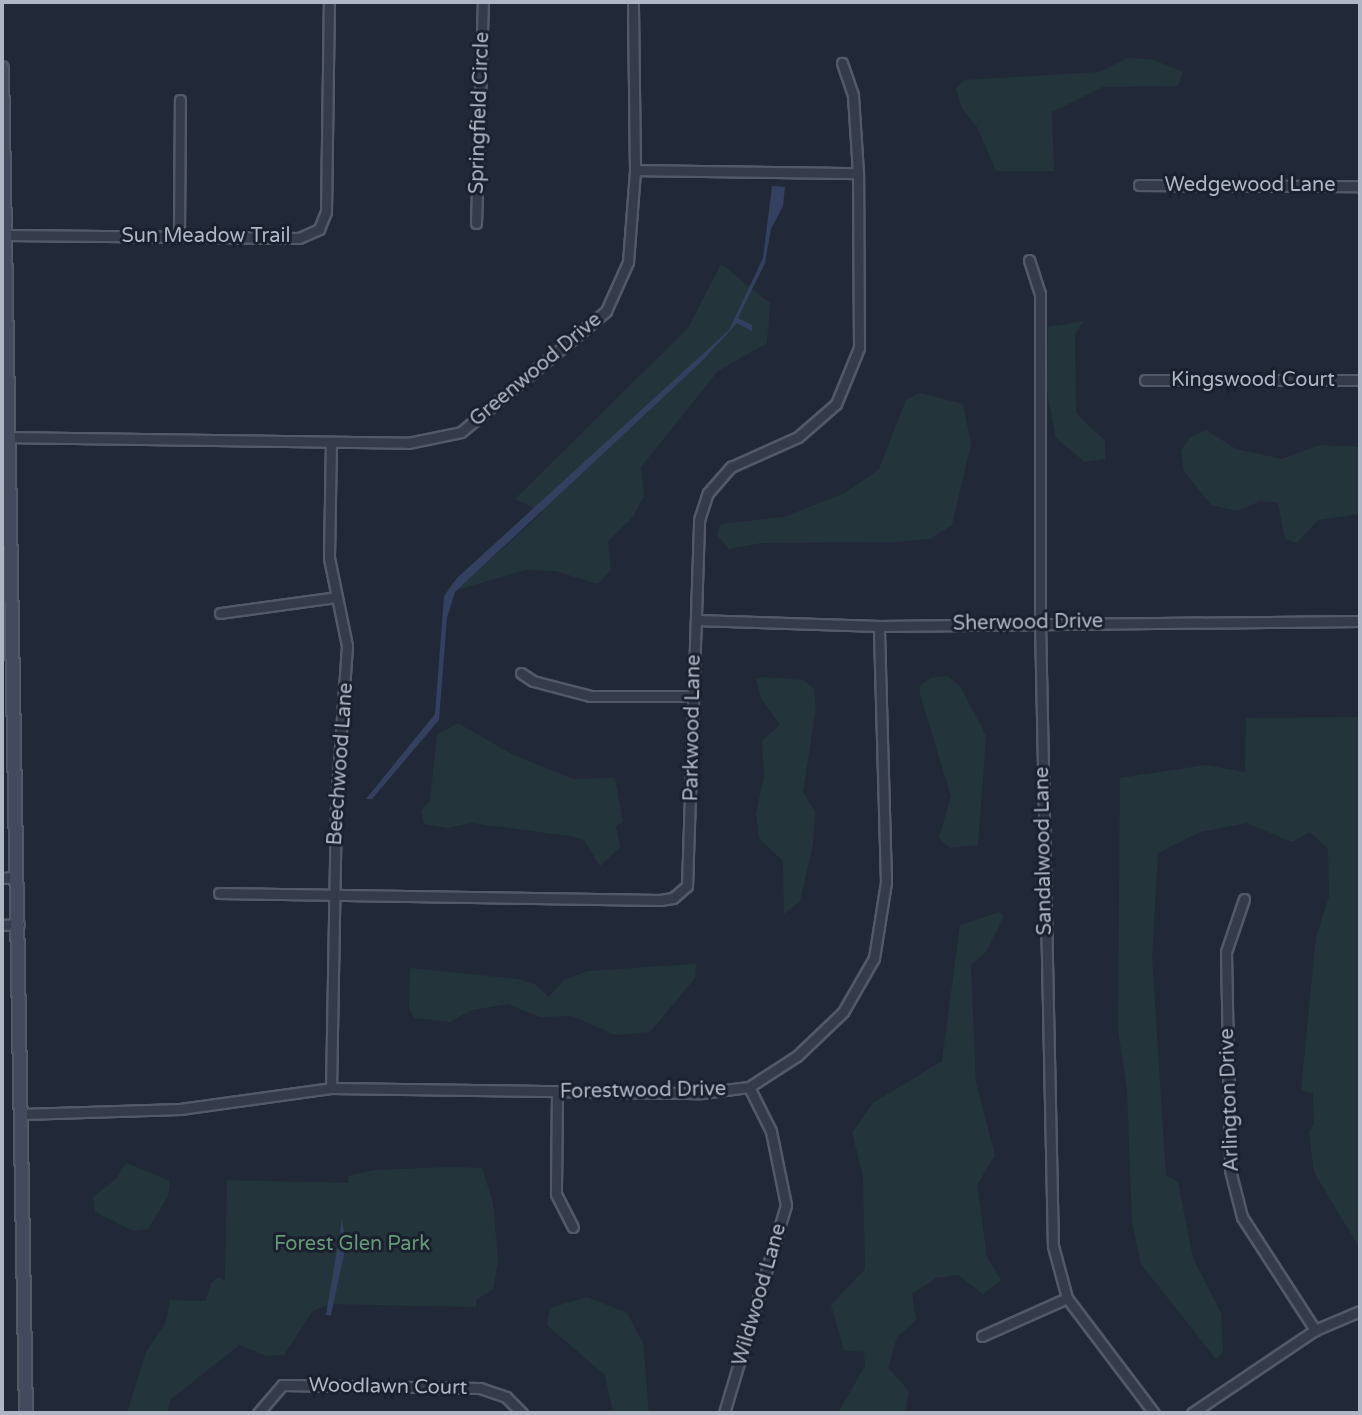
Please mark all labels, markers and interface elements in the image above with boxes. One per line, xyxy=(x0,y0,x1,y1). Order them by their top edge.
street label: Springfield Circle xyxy=(465,31,495,195)
street label: Wedgewood Lane xyxy=(1164,173,1336,197)
street label: Sun Meadow Trail xyxy=(122,224,290,248)
street label: Greenwood Drive xyxy=(465,308,607,432)
street label: Kingswood Court xyxy=(1171,368,1335,392)
street label: Sherwood Drive xyxy=(953,610,1103,636)
street label: Parkwood Lane xyxy=(680,654,706,802)
street label: Beechwood Lane xyxy=(323,682,359,846)
street label: Sandalwood Lane xyxy=(1031,766,1057,936)
street label: Arlington Drive xyxy=(1216,1028,1244,1172)
street label: Forestwood Drive xyxy=(560,1078,726,1104)
street label: Wildwood Lane xyxy=(728,1221,792,1369)
park label: Forest Glen Park xyxy=(274,1232,430,1256)
street label: Woodlawn Court xyxy=(308,1374,468,1400)

